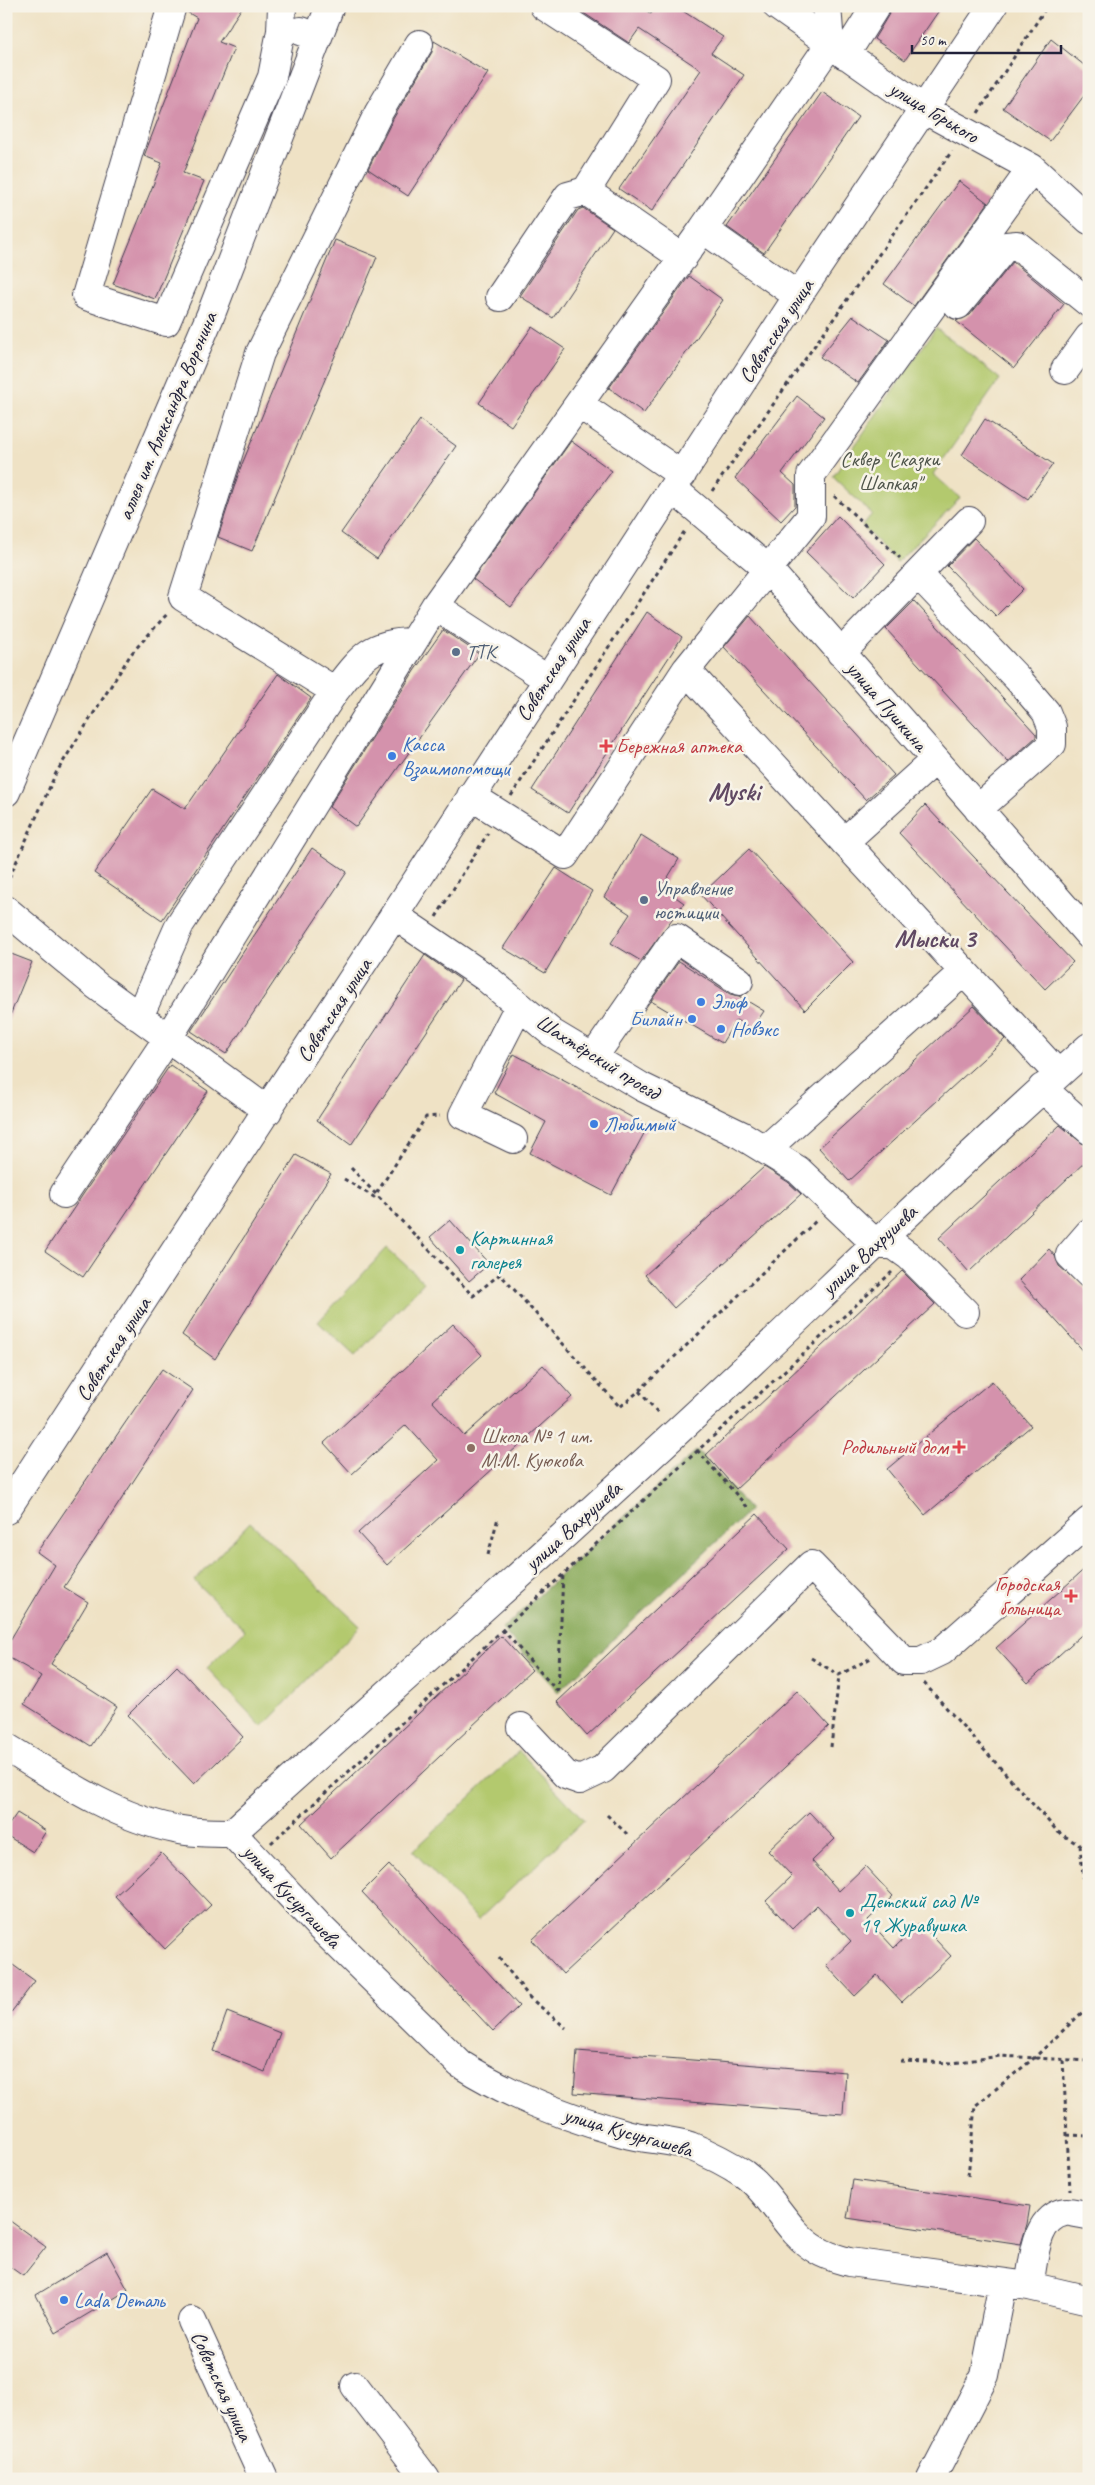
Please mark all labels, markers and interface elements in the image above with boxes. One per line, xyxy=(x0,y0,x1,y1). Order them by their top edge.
scale bar xyxy=(912,22,1061,54)
text: 50 m xyxy=(920,31,947,50)
street label: улица Горького xyxy=(883,74,985,150)
street label: Советская улица xyxy=(733,273,820,388)
street label: аллея им. Александра Воронина xyxy=(111,306,223,524)
park label: Сквер "Сказки Шапкая" xyxy=(840,446,941,496)
street label: Советская улица xyxy=(510,611,597,726)
place label: ТТК xyxy=(466,639,499,665)
marker: ТТК xyxy=(450,646,462,658)
street label: улица Пушкина xyxy=(840,654,935,758)
place label: Касса Взаимопомощи xyxy=(402,731,512,782)
place label: Бережная аптека xyxy=(616,733,744,759)
marker: Бережная аптека xyxy=(600,740,612,752)
marker: Касса Взаимопомощи xyxy=(386,750,398,762)
district label: Myski xyxy=(708,775,764,808)
place label: Управление юстиции xyxy=(654,875,734,925)
marker: Управление юстиции xyxy=(638,894,650,906)
district label: Мыски 3 xyxy=(895,922,978,955)
street label: Советская улица xyxy=(291,952,378,1067)
place label: Эльф xyxy=(711,989,748,1015)
marker: Эльф xyxy=(695,996,707,1008)
place label: Билайн xyxy=(630,1006,683,1032)
street label: Шахтёрский проезд xyxy=(531,1009,667,1107)
marker: Билайн xyxy=(686,1013,698,1025)
place label: Новэкс xyxy=(731,1016,780,1042)
marker: Новэкс xyxy=(715,1023,727,1035)
place label: Любимый xyxy=(604,1111,677,1137)
marker: Любимый xyxy=(588,1118,600,1130)
street label: улица Вахрушева xyxy=(814,1198,924,1302)
place label: Картинная галерея xyxy=(470,1225,554,1275)
marker: Картинная галерея xyxy=(454,1244,466,1256)
street label: Советская улица xyxy=(70,1291,157,1406)
place label: Школа № 1 им. М.М. Куюкова xyxy=(481,1423,593,1473)
place label: Родильный дом xyxy=(841,1434,950,1460)
marker: Родильный дом xyxy=(952,1440,966,1454)
marker: Школа № 1 им. М.М. Куюкова xyxy=(465,1442,477,1454)
street label: улица Вахрушева xyxy=(518,1475,628,1578)
place label: Городская больница xyxy=(995,1571,1062,1621)
marker: Городская больница xyxy=(1064,1589,1078,1603)
street label: улица Кусургашева xyxy=(236,1837,348,1954)
place label: Детский сад № 19 Журавушка xyxy=(860,1888,979,1938)
marker: Детский сад № 19 Журавушка xyxy=(844,1907,856,1919)
street label: улица Кусургашева xyxy=(559,2101,697,2163)
place label: Lada Dеталь xyxy=(74,2287,166,2313)
marker: Lada Dеталь xyxy=(58,2294,70,2306)
street label: Советская улица xyxy=(185,2327,260,2447)

